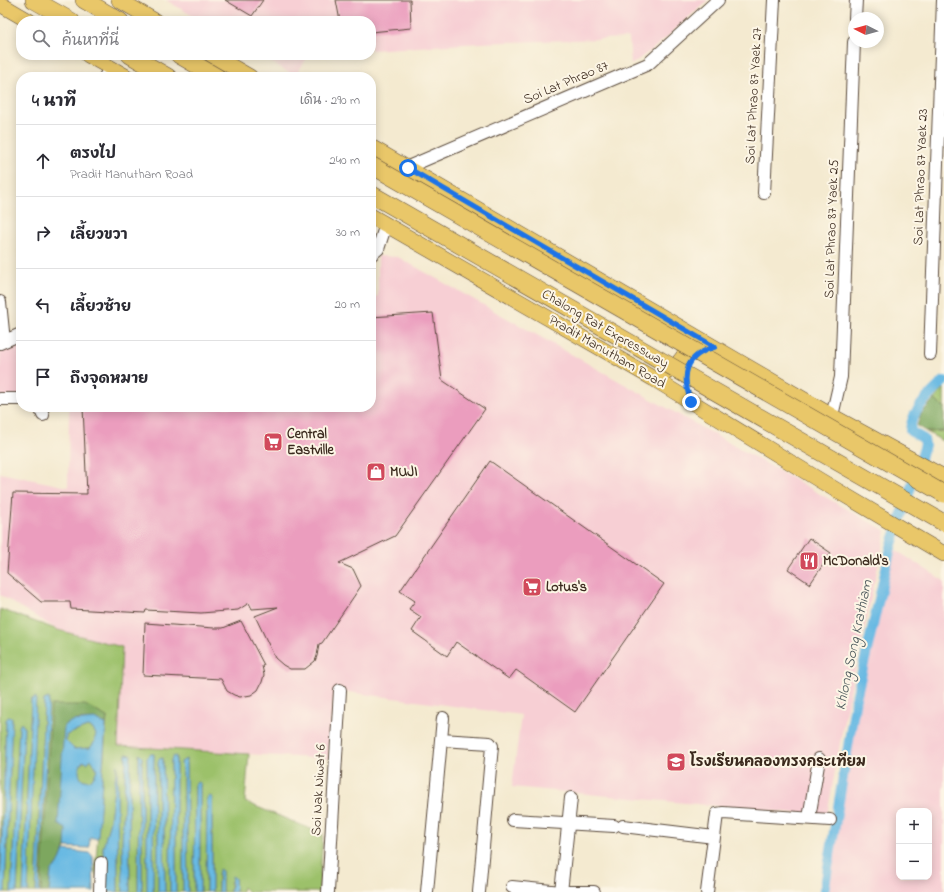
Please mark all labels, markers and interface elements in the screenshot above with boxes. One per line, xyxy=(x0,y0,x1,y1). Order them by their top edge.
north arrow xyxy=(848,12,884,48)
search box xyxy=(16,16,376,60)
icon: search xyxy=(30,27,52,49)
street label: Soi Lat Phrao 87 Yaek 27 xyxy=(740,27,768,165)
text: ค้นหาที่นี่ xyxy=(62,30,119,52)
street label: Soi Lat Phrao 87 xyxy=(520,55,612,110)
text: 4 นาที xyxy=(32,89,76,114)
text: เดิน · 290 m xyxy=(300,91,360,110)
street label: Soi Lat Phrao 87 Yaek 23 xyxy=(908,108,934,246)
text: ตรงไป xyxy=(70,143,116,165)
icon: ahead xyxy=(32,150,54,172)
text: 240 m xyxy=(329,151,360,170)
route start xyxy=(399,159,417,177)
street label: Soi Lat Phrao 87 Yaek 25 xyxy=(819,159,845,299)
text: Pradit Manutham Road xyxy=(70,165,193,184)
icon: right xyxy=(32,222,54,244)
text: 30 m xyxy=(336,223,360,242)
text: เลี้ยวขวา xyxy=(70,224,128,246)
street label: Chalong Rat Expressway xyxy=(537,284,673,375)
icon: left xyxy=(32,294,54,316)
text: 20 m xyxy=(335,295,360,314)
text: เลี้ยวซ้าย xyxy=(70,296,131,318)
street label: Pradit Manutham Road xyxy=(544,310,670,394)
icon: arrive xyxy=(32,366,54,388)
text: ถึงจุดหมาย xyxy=(70,368,148,390)
route end xyxy=(682,393,700,411)
place label: Central Eastville xyxy=(287,424,335,461)
supermarket icon: Central Eastville xyxy=(262,431,284,453)
shop icon: MUJI xyxy=(365,461,387,483)
place label: MUJI xyxy=(390,462,417,483)
restaurant icon: McDonald's xyxy=(798,550,820,572)
place label: McDonald's xyxy=(823,551,889,572)
supermarket icon: Lotus's xyxy=(521,576,543,598)
place label: Lotus's xyxy=(546,577,587,598)
water label: Khlong Song Krathiam xyxy=(829,578,880,712)
street label: Soi Nak Niwat 6 xyxy=(306,744,332,836)
school or university icon: โรงเรียนคลองทรงกระเทียม xyxy=(665,751,687,773)
place label: โรงเรียนคลองทรงกระเทียม xyxy=(689,751,866,773)
map controls xyxy=(896,808,932,880)
button: + xyxy=(896,808,932,844)
button: − xyxy=(896,844,932,880)

